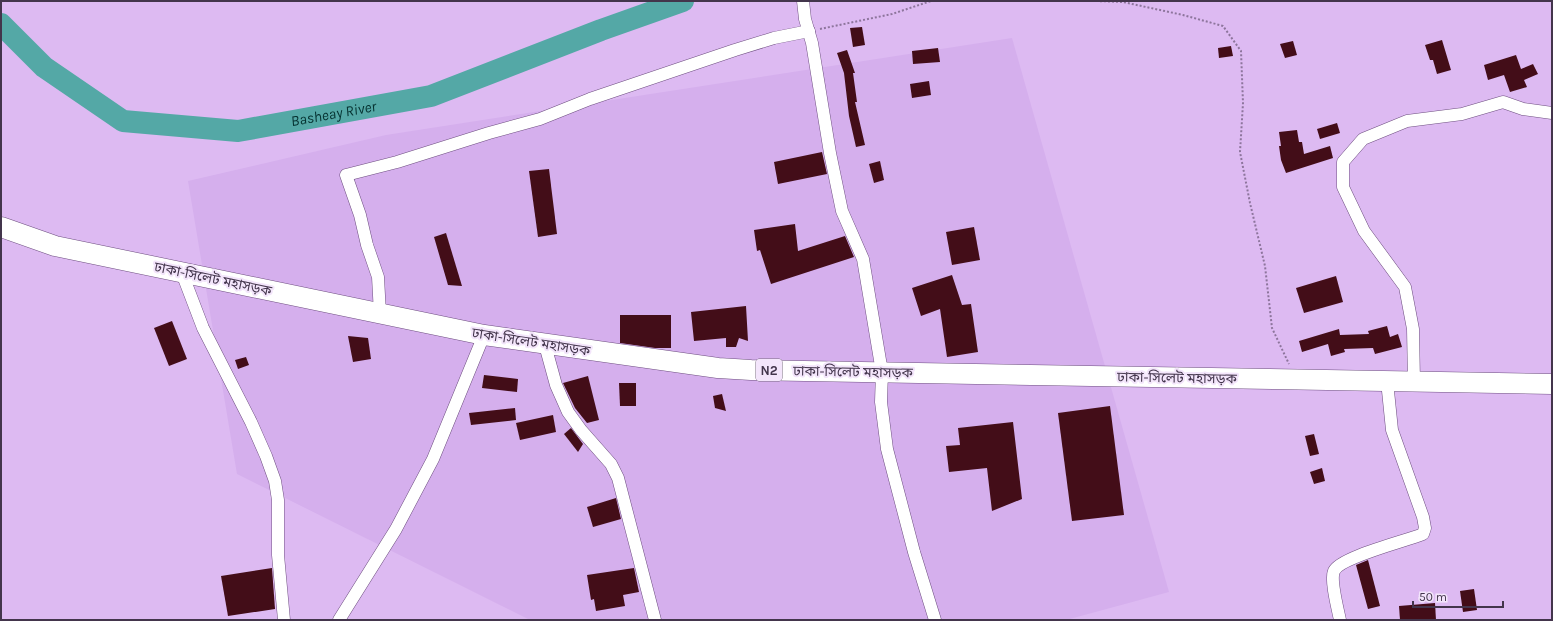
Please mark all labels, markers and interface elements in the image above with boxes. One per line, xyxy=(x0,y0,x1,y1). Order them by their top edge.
water label: Basheay River xyxy=(289,97,379,130)
street label: ঢাকা-সিলেট মহাসড়ক xyxy=(152,258,274,300)
street label: ঢাকা-সিলেট মহাসড়ক xyxy=(470,324,592,360)
road number: N2 xyxy=(756,359,782,381)
street label: ঢাকা-সিলেট মহাসড়ক xyxy=(792,362,914,382)
street label: ঢাকা-সিলেট মহাসড়ক xyxy=(1116,368,1238,388)
scale bar xyxy=(1413,583,1503,609)
text: 50 m xyxy=(1419,590,1447,604)

